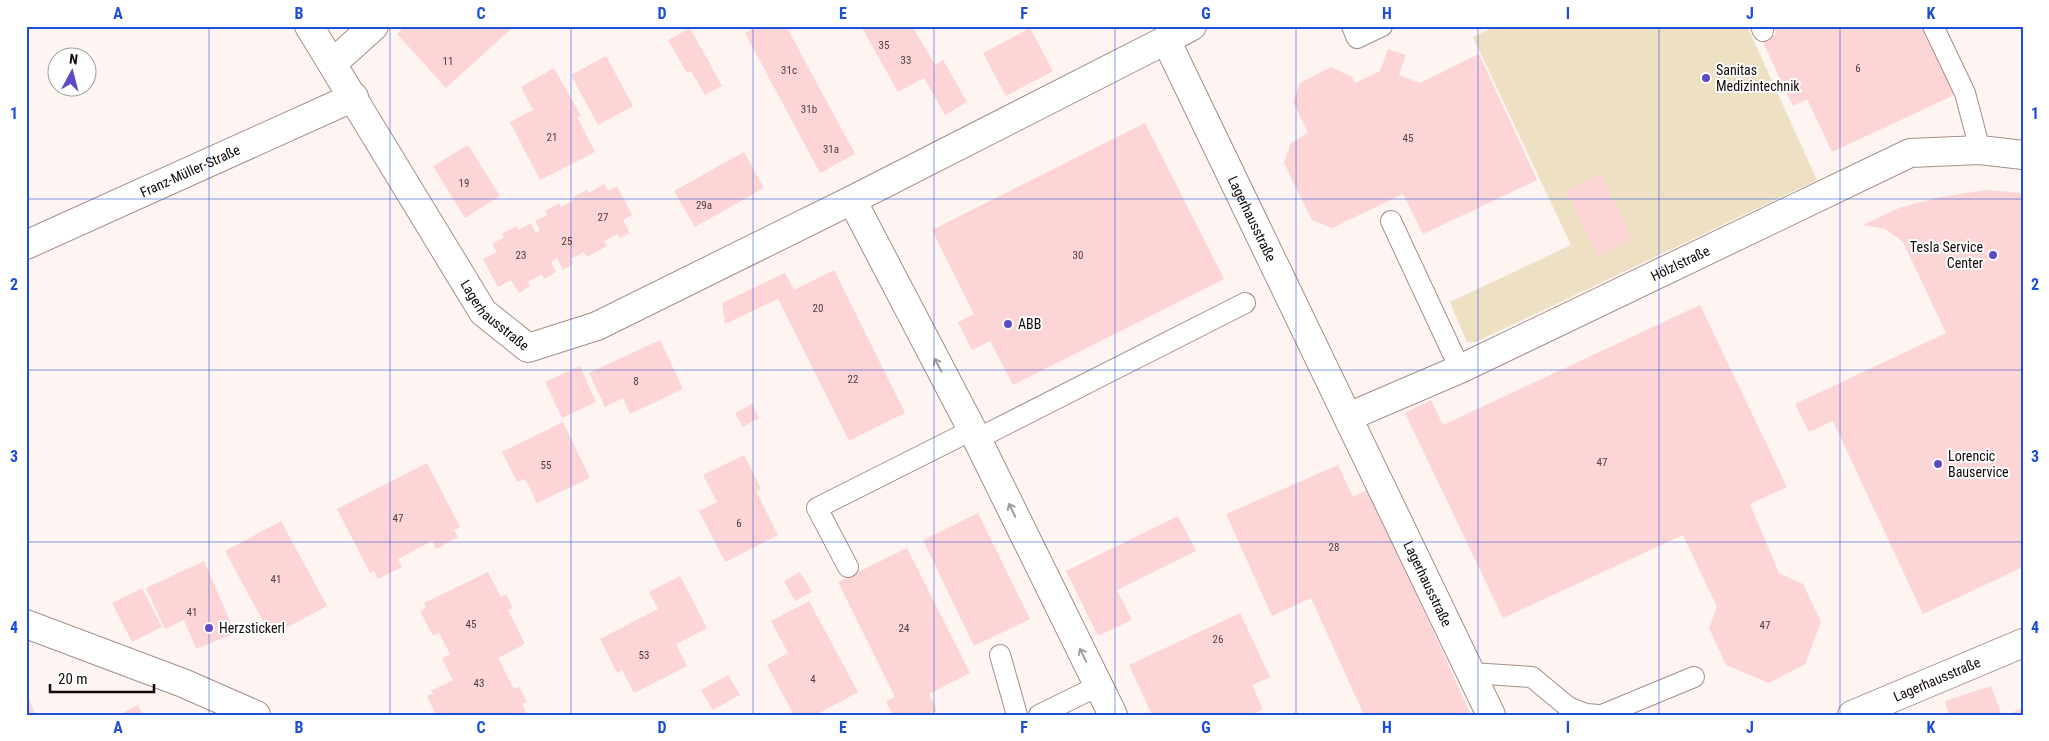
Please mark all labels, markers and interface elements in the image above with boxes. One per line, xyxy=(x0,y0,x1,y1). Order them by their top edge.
text: A xyxy=(113,4,123,23)
text: B xyxy=(295,4,304,23)
text: C xyxy=(476,4,486,23)
text: D xyxy=(657,4,667,23)
text: E xyxy=(839,4,847,23)
text: F xyxy=(1020,4,1028,23)
text: G xyxy=(1201,4,1211,23)
text: H xyxy=(1382,4,1392,23)
text: I xyxy=(1566,4,1570,23)
text: J xyxy=(1746,4,1754,23)
text: K xyxy=(1927,4,1936,23)
house number: 35 xyxy=(879,39,889,52)
north arrow xyxy=(48,48,98,98)
text: N xyxy=(68,51,79,68)
house number: 33 xyxy=(901,54,911,67)
house number: 11 xyxy=(443,55,453,68)
place label: Sanitas Medizintechnik xyxy=(1716,62,1800,94)
house number: 6 xyxy=(1855,62,1861,75)
house number: 31c xyxy=(781,64,797,77)
marker: Sanitas Medizintechnik xyxy=(1700,72,1712,84)
house number: 31b xyxy=(801,103,817,116)
text: 1 xyxy=(10,104,18,123)
text: 1 xyxy=(2031,104,2039,123)
house number: 21 xyxy=(547,131,557,144)
house number: 45 xyxy=(1403,132,1413,145)
street label: Franz-Müller-Straße xyxy=(138,141,243,200)
house number: 31a xyxy=(823,143,839,156)
street label: Lagerhausstraße xyxy=(1225,173,1280,264)
house number: 19 xyxy=(459,177,469,190)
house number: 29a xyxy=(696,199,712,212)
house number: 27 xyxy=(598,211,608,224)
house number: 25 xyxy=(562,235,572,248)
place label: Tesla Service Center xyxy=(1910,239,1983,271)
street label: Hölzlstraße xyxy=(1648,242,1713,284)
house number: 23 xyxy=(516,249,526,262)
house number: 30 xyxy=(1073,249,1083,262)
marker: Tesla Service Center xyxy=(1987,249,1999,261)
text: 2 xyxy=(10,275,18,294)
text: 2 xyxy=(2031,275,2039,294)
street label: Lagerhausstraße xyxy=(457,277,533,354)
house number: 20 xyxy=(813,302,823,315)
place label: ABB xyxy=(1018,316,1041,332)
marker: ABB xyxy=(1002,318,1014,330)
one-way arrow xyxy=(933,358,942,373)
house number: 22 xyxy=(848,373,858,386)
house number: 8 xyxy=(633,375,639,388)
text: 3 xyxy=(10,447,18,466)
text: 3 xyxy=(2031,447,2039,466)
place label: Lorencic Bauservice xyxy=(1948,448,2009,480)
house number: 47 xyxy=(1597,456,1607,469)
marker: Lorencic Bauservice xyxy=(1932,458,1944,470)
house number: 55 xyxy=(541,459,551,472)
one-way arrow xyxy=(1007,502,1017,517)
house number: 47 xyxy=(393,512,403,525)
house number: 6 xyxy=(736,517,742,530)
street label: Lagerhausstraße xyxy=(1400,538,1455,629)
house number: 28 xyxy=(1329,541,1339,554)
house number: 41 xyxy=(271,573,281,586)
house number: 41 xyxy=(187,606,197,619)
text: 4 xyxy=(10,618,18,637)
house number: 45 xyxy=(466,618,476,631)
text: 4 xyxy=(2031,618,2039,637)
house number: 47 xyxy=(1760,619,1770,632)
place label: Herzstickerl xyxy=(219,620,285,636)
marker: Herzstickerl xyxy=(203,622,215,634)
house number: 24 xyxy=(899,622,910,635)
house number: 26 xyxy=(1213,633,1223,646)
one-way arrow xyxy=(1078,648,1088,663)
house number: 53 xyxy=(639,649,649,662)
street label: Lagerhausstraße xyxy=(1891,654,1983,705)
scale bar xyxy=(50,661,154,693)
text: 20 m xyxy=(58,670,88,688)
house number: 4 xyxy=(810,673,816,686)
house number: 43 xyxy=(474,677,484,690)
text: A xyxy=(113,718,123,737)
text: B xyxy=(295,718,304,737)
text: C xyxy=(476,718,486,737)
text: D xyxy=(657,718,667,737)
text: E xyxy=(839,718,847,737)
text: F xyxy=(1020,718,1028,737)
text: G xyxy=(1201,718,1211,737)
text: H xyxy=(1382,718,1392,737)
text: I xyxy=(1566,718,1570,737)
text: J xyxy=(1746,718,1754,737)
text: K xyxy=(1927,718,1936,737)

